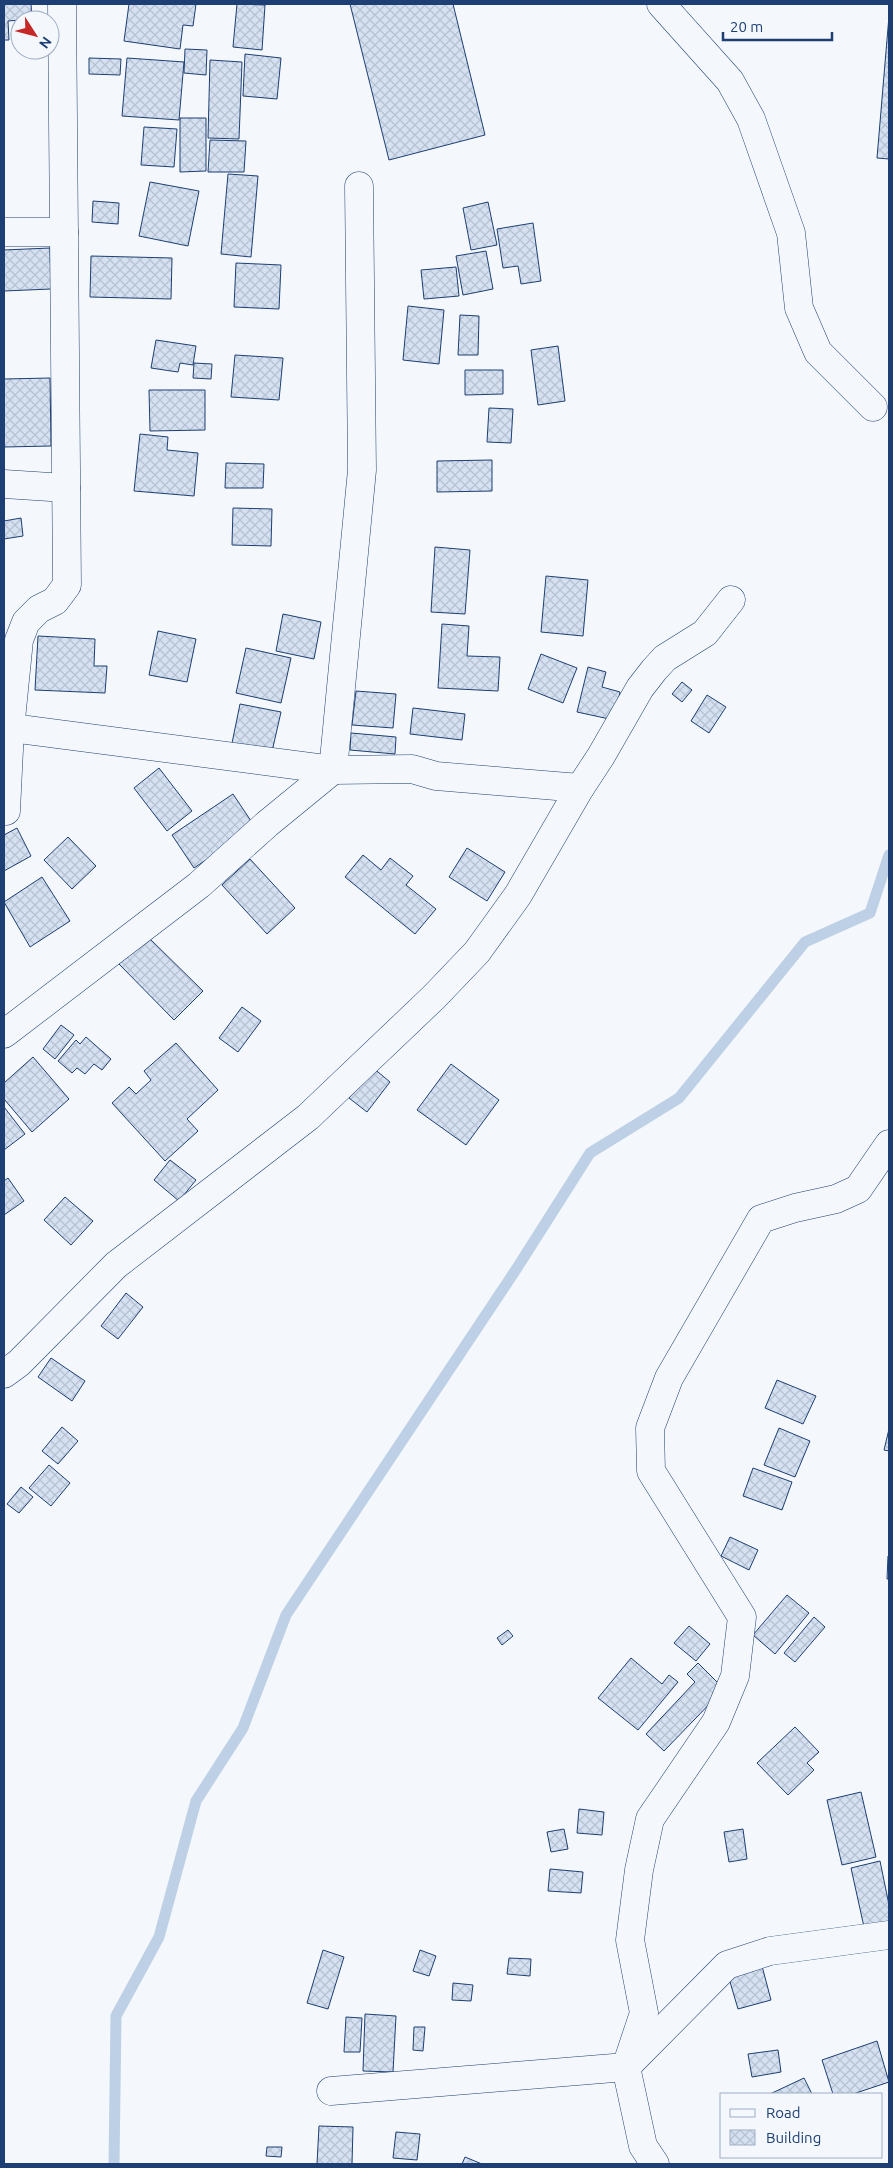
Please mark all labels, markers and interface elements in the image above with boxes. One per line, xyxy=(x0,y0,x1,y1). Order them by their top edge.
north arrow xyxy=(10,10,60,60)
scale bar xyxy=(723,10,832,42)
text: 20 m xyxy=(730,18,763,35)
text: N xyxy=(36,34,55,52)
legend xyxy=(720,2093,883,2158)
text: Road xyxy=(766,2104,801,2121)
text: Building xyxy=(766,2129,821,2146)

